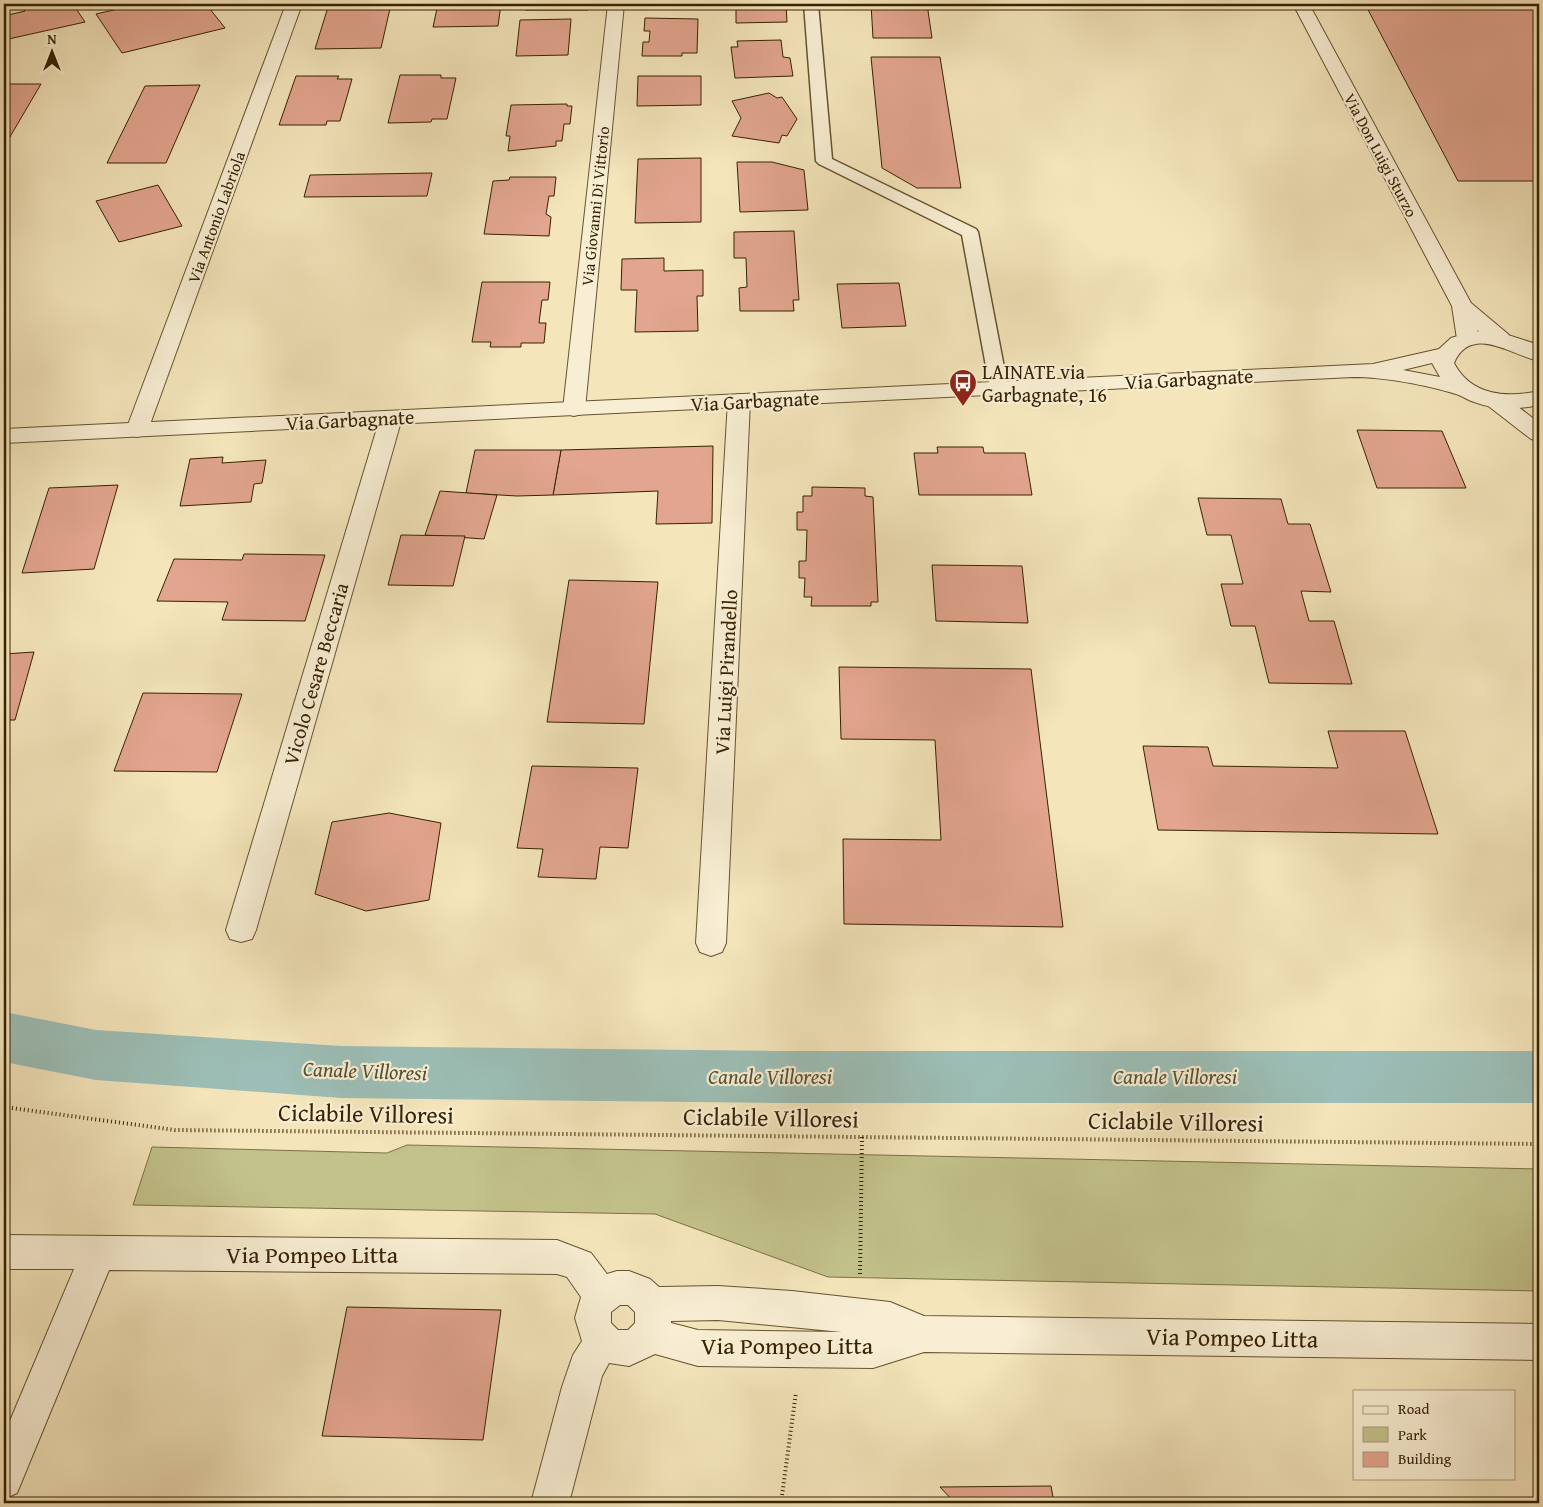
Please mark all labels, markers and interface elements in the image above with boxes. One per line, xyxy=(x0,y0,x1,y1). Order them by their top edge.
north arrow xyxy=(28,28,78,78)
text: N xyxy=(47,29,57,49)
street label: Via Don Luigi Sturzo xyxy=(1338,89,1424,221)
street label: Via Giovanni Di Vittorio xyxy=(575,125,615,287)
street label: Via Antonio Labriola xyxy=(181,147,251,286)
place label: LAINATE via Garbagnate, 16 xyxy=(982,357,1107,409)
street label: Via Garbagnate xyxy=(1124,361,1254,396)
bus stop icon: LAINATE via Garbagnate, 16 xyxy=(948,368,978,407)
street label: Via Garbagnate xyxy=(690,383,820,418)
street label: Via Garbagnate xyxy=(285,402,415,437)
street label: Vicolo Cesare Beccaria xyxy=(276,579,356,769)
street label: Via Luigi Pirandello xyxy=(707,589,744,755)
water label: Canale Villoresi xyxy=(302,1053,428,1088)
water label: Canale Villoresi xyxy=(708,1061,833,1092)
water label: Canale Villoresi xyxy=(1113,1061,1238,1092)
street label: Ciclabile Villoresi xyxy=(278,1094,454,1133)
street label: Ciclabile Villoresi xyxy=(683,1098,859,1137)
street label: Ciclabile Villoresi xyxy=(1088,1102,1264,1141)
street label: Via Pompeo Litta xyxy=(226,1237,399,1272)
street label: Via Pompeo Litta xyxy=(1146,1318,1319,1357)
street label: Via Pompeo Litta xyxy=(701,1328,874,1363)
legend xyxy=(1353,1390,1516,1480)
text: Road xyxy=(1398,1398,1429,1419)
text: Park xyxy=(1398,1424,1427,1445)
text: Building xyxy=(1398,1448,1452,1469)

